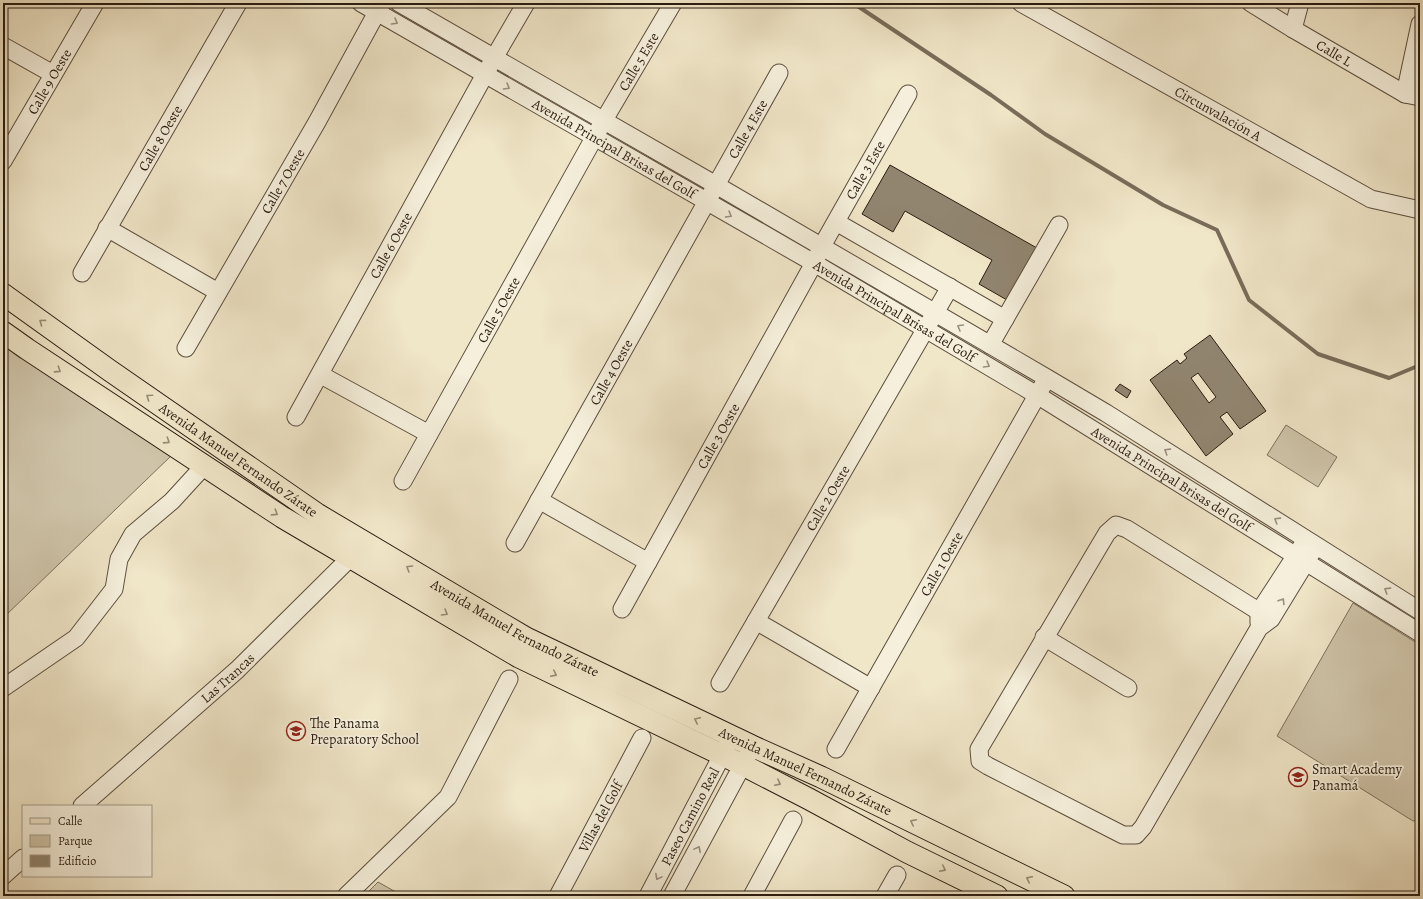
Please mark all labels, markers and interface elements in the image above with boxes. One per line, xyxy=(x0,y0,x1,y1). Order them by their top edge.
one-way arrow xyxy=(391,18,398,25)
street label: Calle 5 Este xyxy=(614,29,664,95)
street label: Calle L xyxy=(1313,35,1356,72)
street label: Calle 9 Oeste xyxy=(23,45,76,118)
street label: Circunvalación A xyxy=(1171,82,1265,146)
one-way arrow xyxy=(503,83,510,90)
street label: Avenida Principal Brisas del Golf xyxy=(528,94,701,204)
street label: Calle 4 Este xyxy=(724,96,772,162)
street label: Calle 8 Oeste xyxy=(134,102,187,175)
street label: Calle 3 Este xyxy=(841,137,890,203)
street label: Calle 7 Oeste xyxy=(257,145,310,217)
street label: Calle 6 Oeste xyxy=(365,209,417,282)
one-way arrow xyxy=(725,211,732,218)
street label: Avenida Principal Brisas del Golf xyxy=(809,255,981,368)
street label: Calle 5 Oeste xyxy=(473,274,525,346)
one-way arrow xyxy=(40,320,47,327)
one-way arrow xyxy=(957,324,964,331)
street label: Calle 4 Oeste xyxy=(585,336,638,409)
one-way arrow xyxy=(983,361,990,368)
one-way arrow xyxy=(54,365,61,373)
one-way arrow xyxy=(146,395,153,402)
street label: Avenida Manuel Fernando Zárate xyxy=(154,398,321,522)
street label: Calle 3 Oeste xyxy=(693,400,744,472)
street label: Avenida Principal Brisas del Golf xyxy=(1087,422,1257,537)
one-way arrow xyxy=(163,436,170,444)
one-way arrow xyxy=(1164,449,1171,456)
street label: Calle 2 Oeste xyxy=(801,462,855,535)
one-way arrow xyxy=(271,508,278,516)
one-way arrow xyxy=(1274,518,1281,525)
street label: Calle 1 Oeste xyxy=(916,528,968,600)
one-way arrow xyxy=(406,565,413,573)
street label: Avenida Manuel Fernando Zárate xyxy=(426,574,602,682)
one-way arrow xyxy=(1384,587,1391,595)
one-way arrow xyxy=(1277,598,1284,605)
one-way arrow xyxy=(441,608,448,615)
street label: Las Trancas xyxy=(197,649,259,708)
one-way arrow xyxy=(550,669,558,677)
place label: The Panama Preparatory School xyxy=(310,714,419,749)
one-way arrow xyxy=(694,717,702,725)
school or university icon: The Panama Preparatory School xyxy=(285,720,307,742)
street label: Avenida Manuel Fernando Zárate xyxy=(715,722,895,820)
place label: Smart Academy Panamá xyxy=(1312,760,1403,795)
street label: Paseo Camino Real xyxy=(657,764,724,869)
school or university icon: Smart Academy Panamá xyxy=(1287,766,1309,788)
street label: Villas del Golf xyxy=(574,776,628,856)
one-way arrow xyxy=(774,778,781,786)
legend xyxy=(22,805,152,877)
text: Calle xyxy=(58,813,82,829)
one-way arrow xyxy=(909,819,917,826)
text: Parque xyxy=(58,833,93,849)
one-way arrow xyxy=(693,846,700,854)
text: Edificio xyxy=(58,853,96,869)
one-way arrow xyxy=(938,864,946,872)
one-way arrow xyxy=(655,872,663,880)
one-way arrow xyxy=(1026,876,1034,884)

